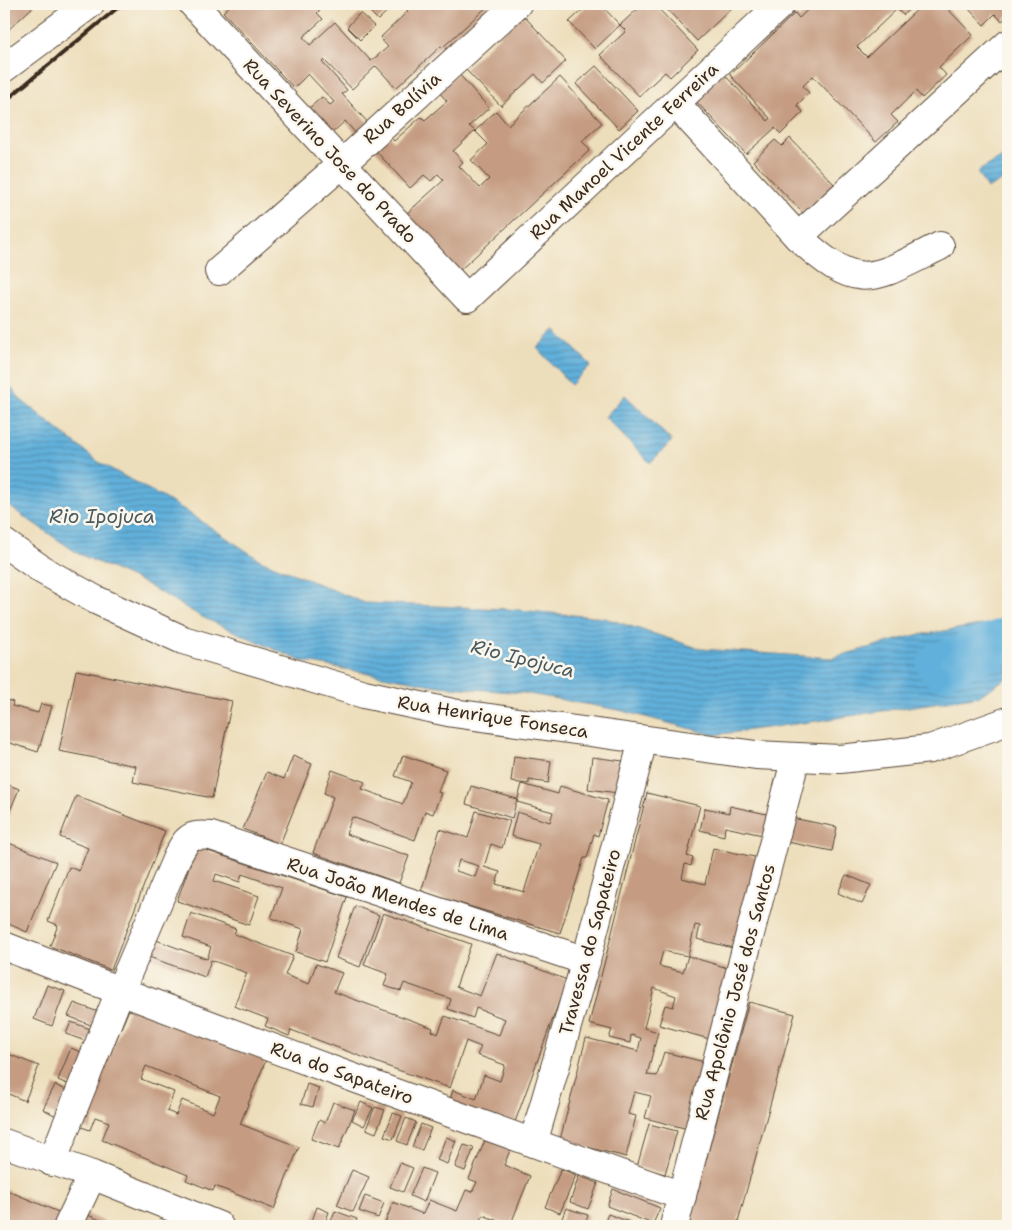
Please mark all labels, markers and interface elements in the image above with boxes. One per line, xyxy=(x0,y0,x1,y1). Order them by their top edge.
street label: Rua Severino Jose do Prado xyxy=(238,54,422,248)
street label: Rua Manoel Vicente Ferreira xyxy=(525,57,723,245)
street label: Rua Bolívia xyxy=(358,67,446,149)
water label: Rio Ipojuca xyxy=(49,504,155,529)
water label: Rio Ipojuca xyxy=(469,634,577,683)
street label: Rua Henrique Fonseca xyxy=(396,690,590,744)
street label: Travessa do Sapateiro xyxy=(554,846,626,1038)
street label: Rua João Mendes de Lima xyxy=(284,852,512,946)
street label: Rua Apolônio José dos Santos xyxy=(689,861,781,1123)
street label: Rua do Sapateiro xyxy=(267,1036,417,1110)

